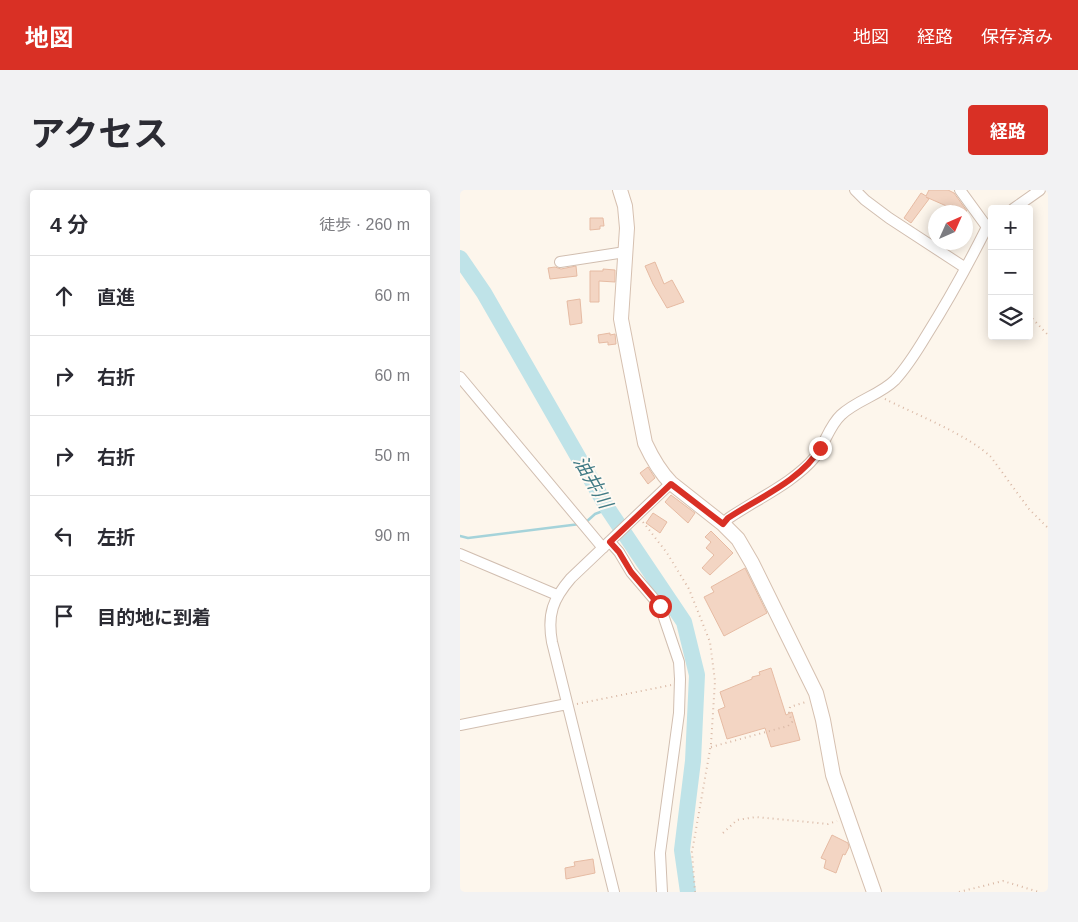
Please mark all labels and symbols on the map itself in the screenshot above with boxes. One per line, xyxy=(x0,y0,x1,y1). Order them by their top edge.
north arrow xyxy=(928,205,973,250)
route end xyxy=(809,437,832,460)
water label: 油井川 xyxy=(570,452,617,514)
route start xyxy=(649,595,672,618)

